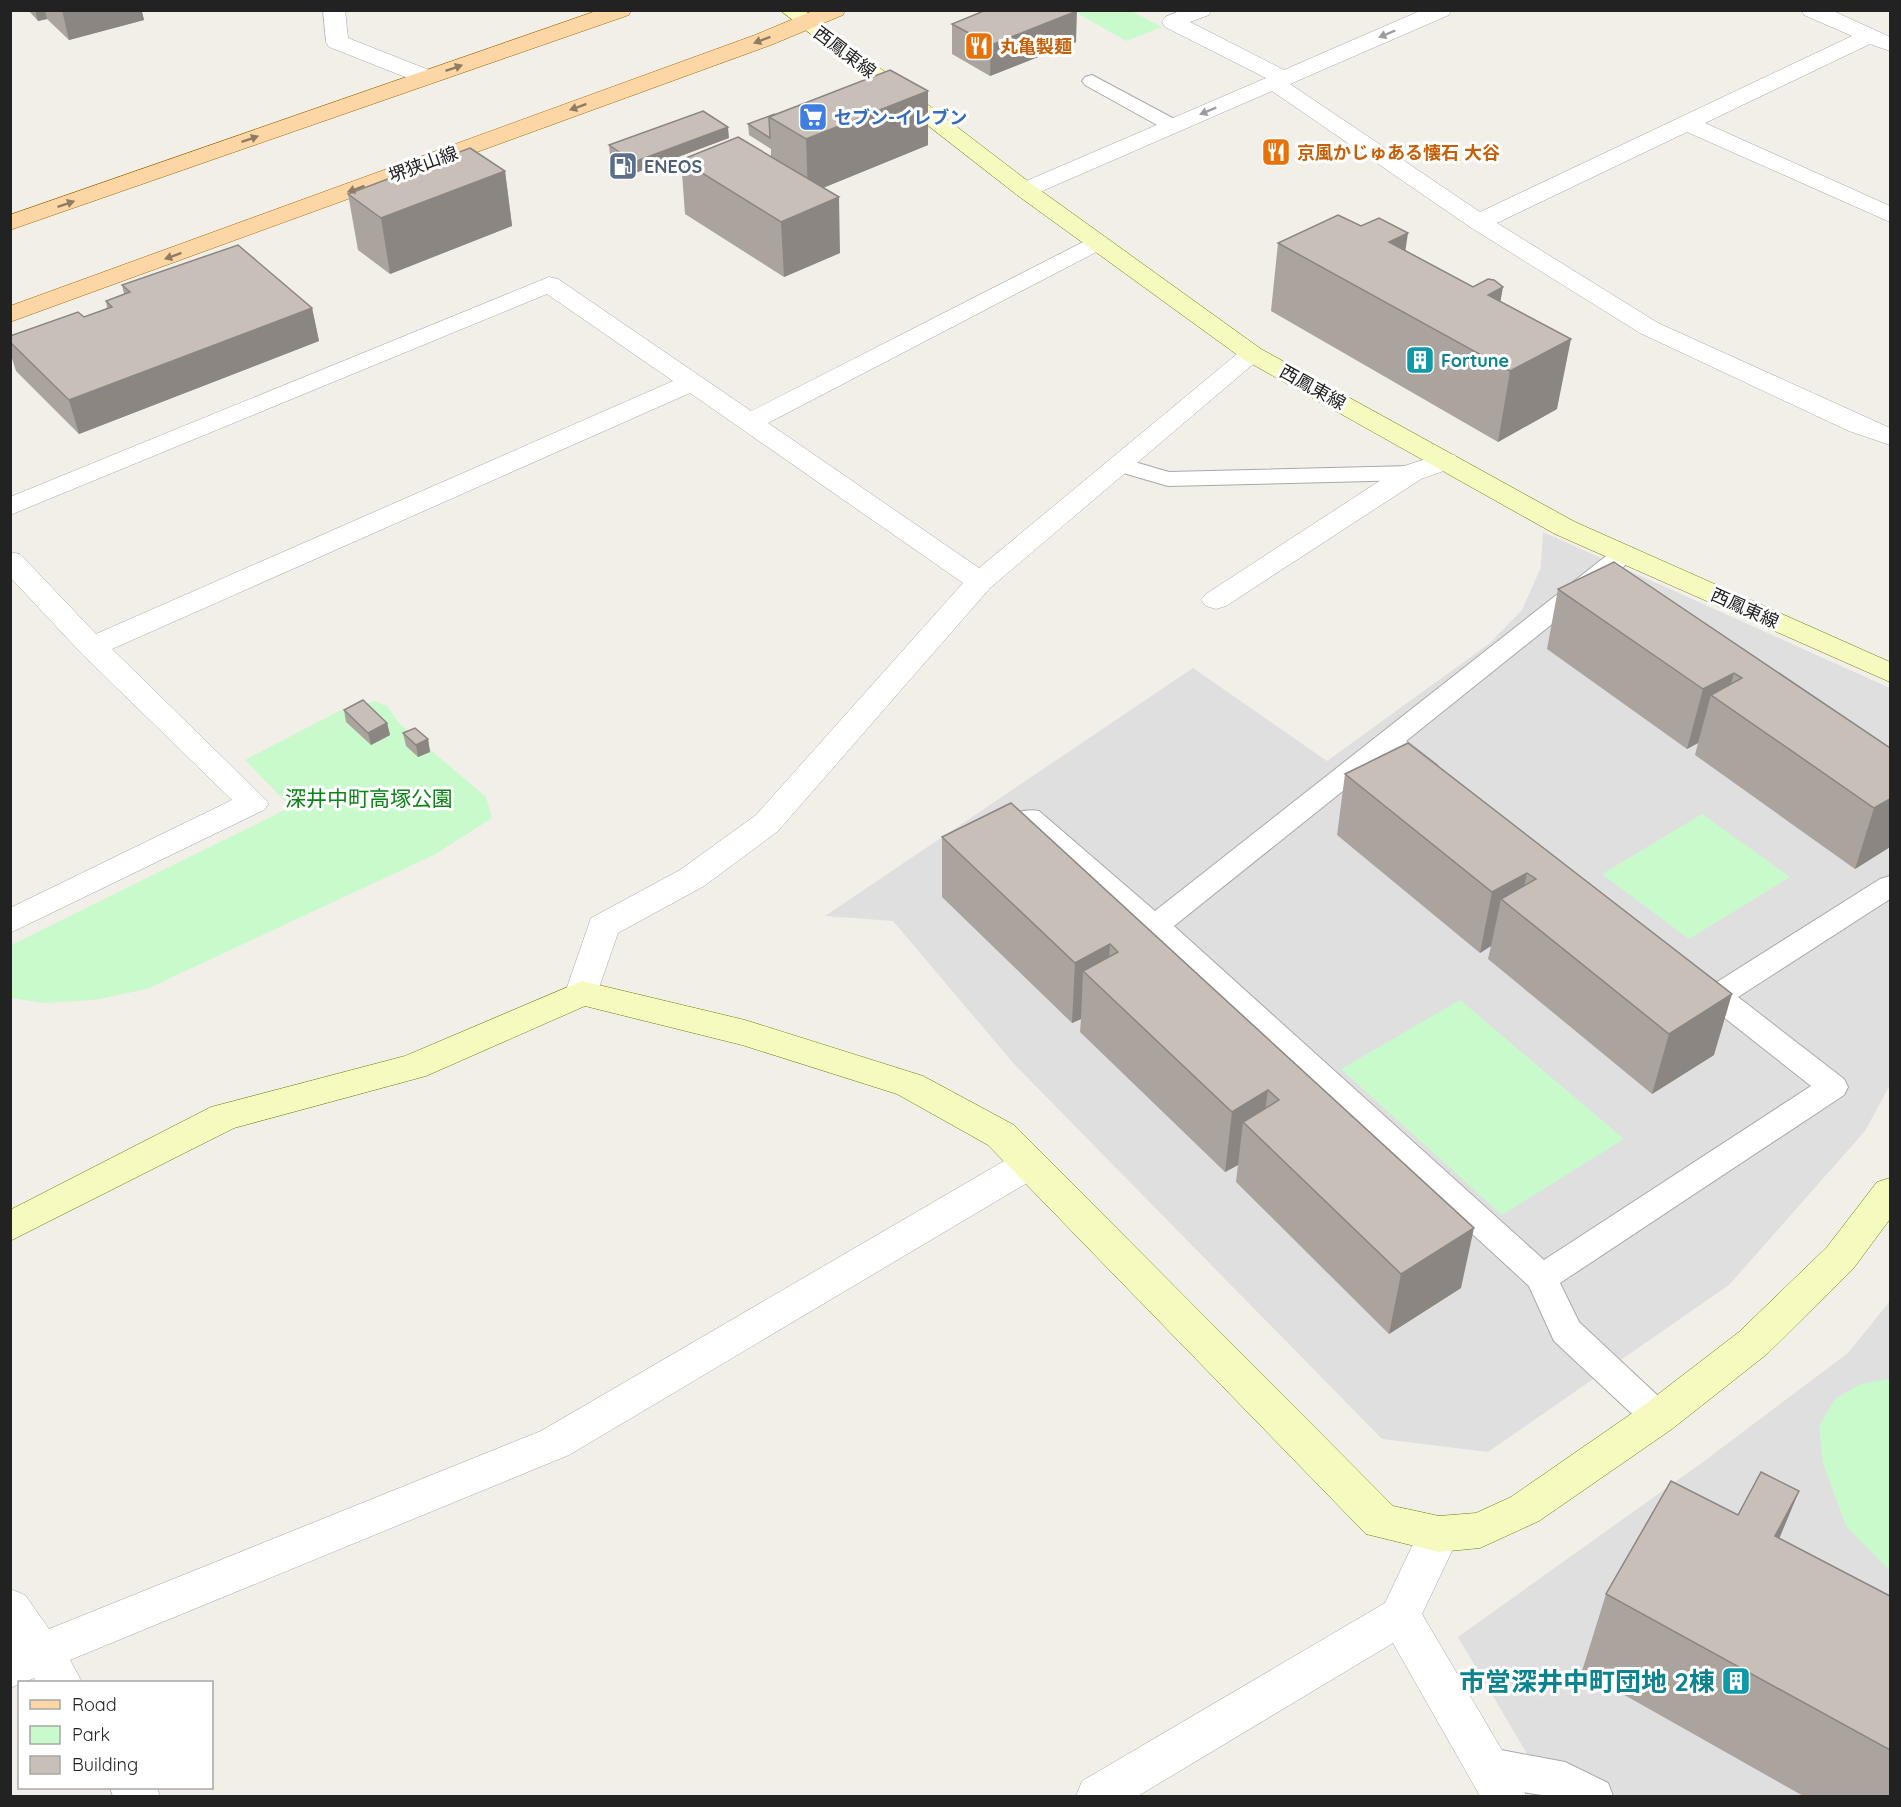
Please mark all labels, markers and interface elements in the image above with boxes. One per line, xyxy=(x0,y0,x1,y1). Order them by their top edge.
street label: 西鳳東線 xyxy=(809,21,881,83)
restaurant icon: 丸亀製麺 xyxy=(963,30,995,62)
one-way arrow xyxy=(1378,30,1396,39)
place label: 丸亀製麺 xyxy=(1000,35,1072,58)
one-way arrow xyxy=(752,36,770,46)
one-way arrow xyxy=(445,62,463,72)
supermarket icon: セブン-イレブン xyxy=(797,101,829,133)
one-way arrow xyxy=(569,103,587,113)
place label: セブン-イレブン xyxy=(834,106,967,129)
one-way arrow xyxy=(1199,107,1217,116)
one-way arrow xyxy=(241,133,259,143)
restaurant icon: 京風かじゅある懐石 大谷 xyxy=(1260,136,1292,168)
street label: 堺狭山線 xyxy=(385,141,461,187)
place label: 京風かじゅある懐石 大谷 xyxy=(1297,141,1500,164)
fuel station icon: ENEOS xyxy=(607,150,639,182)
place label: ENEOS xyxy=(644,155,702,178)
one-way arrow xyxy=(347,184,365,194)
one-way arrow xyxy=(57,198,75,208)
one-way arrow xyxy=(164,251,182,261)
building icon: Fortune xyxy=(1404,344,1436,376)
place label: Fortune xyxy=(1441,349,1509,372)
street label: 西鳳東線 xyxy=(1276,359,1350,415)
street label: 西鳳東線 xyxy=(1707,583,1783,633)
park label: 深井中町高塚公園 xyxy=(285,785,453,811)
place label: 市営深井中町団地 2棟 xyxy=(1459,1665,1715,1698)
building icon: 市営深井中町団地 2棟 xyxy=(1720,1665,1752,1697)
legend xyxy=(18,1681,213,1789)
text: Road xyxy=(72,1693,117,1716)
text: Park xyxy=(72,1723,110,1746)
text: Building xyxy=(72,1753,138,1776)

